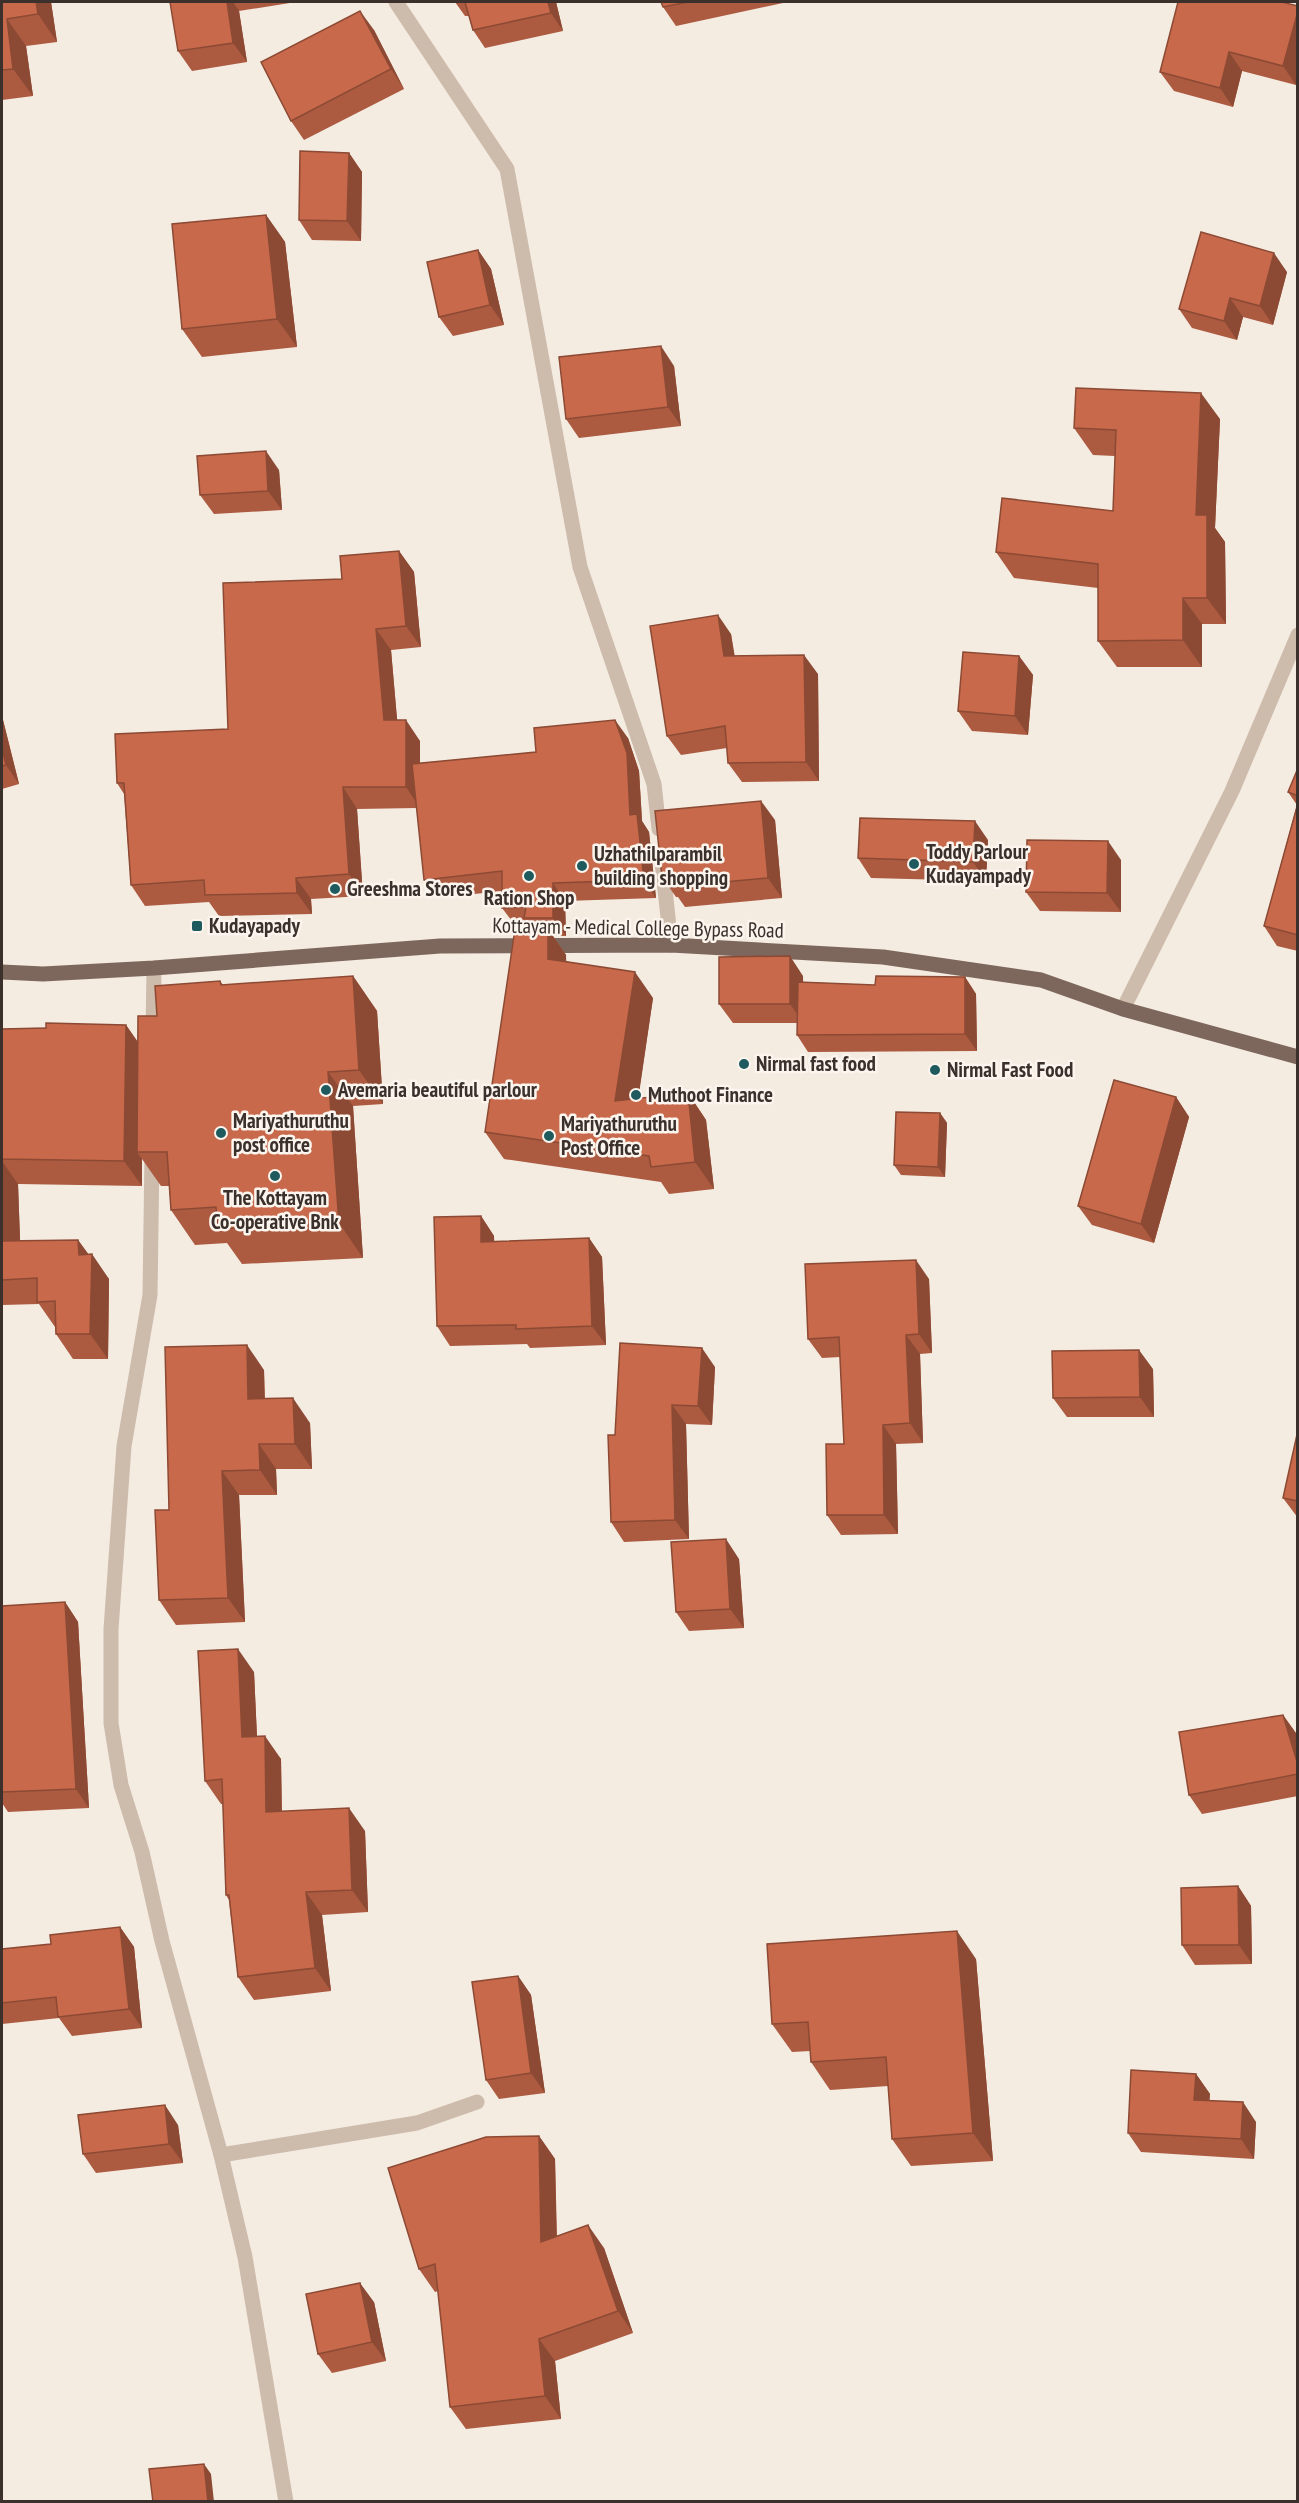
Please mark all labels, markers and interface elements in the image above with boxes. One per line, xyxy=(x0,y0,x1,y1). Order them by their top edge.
place label: Toddy Parlour Kudayampady xyxy=(926,838,1031,889)
place label: Uzhathilparambil building shopping xyxy=(594,840,728,891)
marker: Toddy Parlour Kudayampady xyxy=(907,857,921,871)
marker: Uzhathilparambil building shopping xyxy=(575,859,589,873)
marker: Ration Shop xyxy=(522,869,536,883)
place label: Greeshma Stores xyxy=(347,875,473,902)
marker: Greeshma Stores xyxy=(328,882,342,896)
place label: Ration Shop xyxy=(484,884,574,911)
street label: Kottayam - Medical College Bypass Road xyxy=(492,911,784,944)
place label: Kudayapady xyxy=(209,912,300,939)
marker: Kudayapady xyxy=(190,919,204,933)
place label: Nirmal fast food xyxy=(756,1050,876,1077)
place label: Nirmal Fast Food xyxy=(947,1056,1073,1083)
marker: Nirmal fast food xyxy=(737,1057,751,1071)
marker: Nirmal Fast Food xyxy=(928,1063,942,1077)
place label: Avemaria beautiful parlour xyxy=(337,1076,538,1103)
place label: Muthoot Finance xyxy=(648,1081,773,1108)
marker: Avemaria beautiful parlour xyxy=(319,1083,333,1097)
marker: Muthoot Finance xyxy=(629,1088,643,1102)
place label: Mariyathuruthu post office xyxy=(233,1107,349,1158)
place label: Mariyathuruthu Post Office xyxy=(561,1110,677,1161)
marker: Mariyathuruthu post office xyxy=(214,1126,228,1140)
marker: Mariyathuruthu Post Office xyxy=(542,1129,556,1143)
marker: The Kottayam Co-operative Bnk xyxy=(268,1169,282,1183)
place label: The Kottayam Co-operative Bnk xyxy=(211,1184,339,1235)

